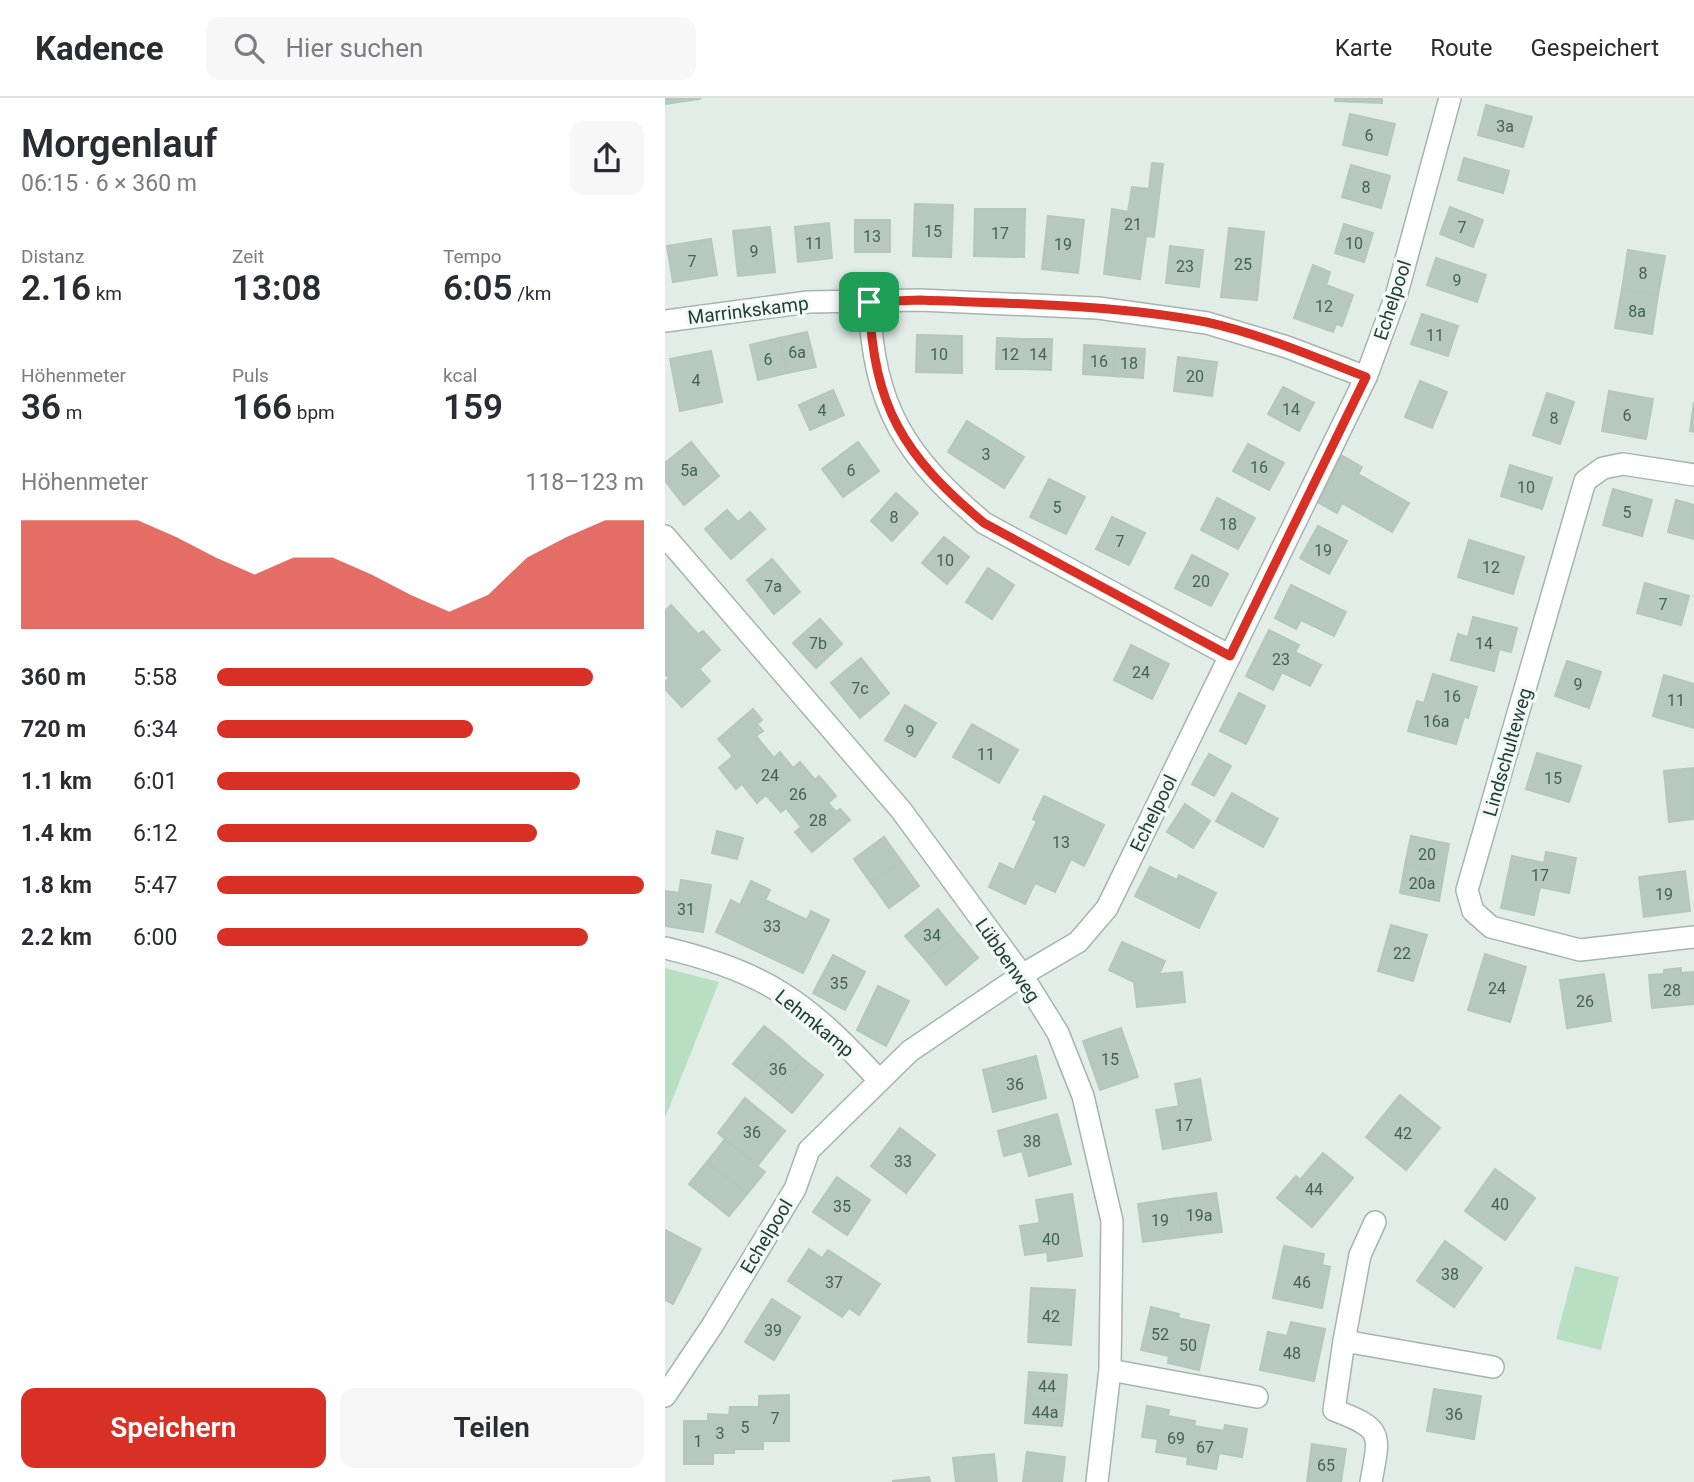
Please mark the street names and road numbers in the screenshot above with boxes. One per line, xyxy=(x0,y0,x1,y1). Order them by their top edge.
street label: Echelpool xyxy=(1369,257,1416,343)
street label: Marrinkskamp xyxy=(686,292,810,329)
street label: Lindschulteweg xyxy=(1478,685,1537,819)
street label: Echelpool xyxy=(1125,771,1182,855)
street label: Lübbenweg xyxy=(970,914,1045,1007)
street label: Lehmkamp xyxy=(771,985,859,1062)
street label: Echelpool xyxy=(735,1195,798,1278)

